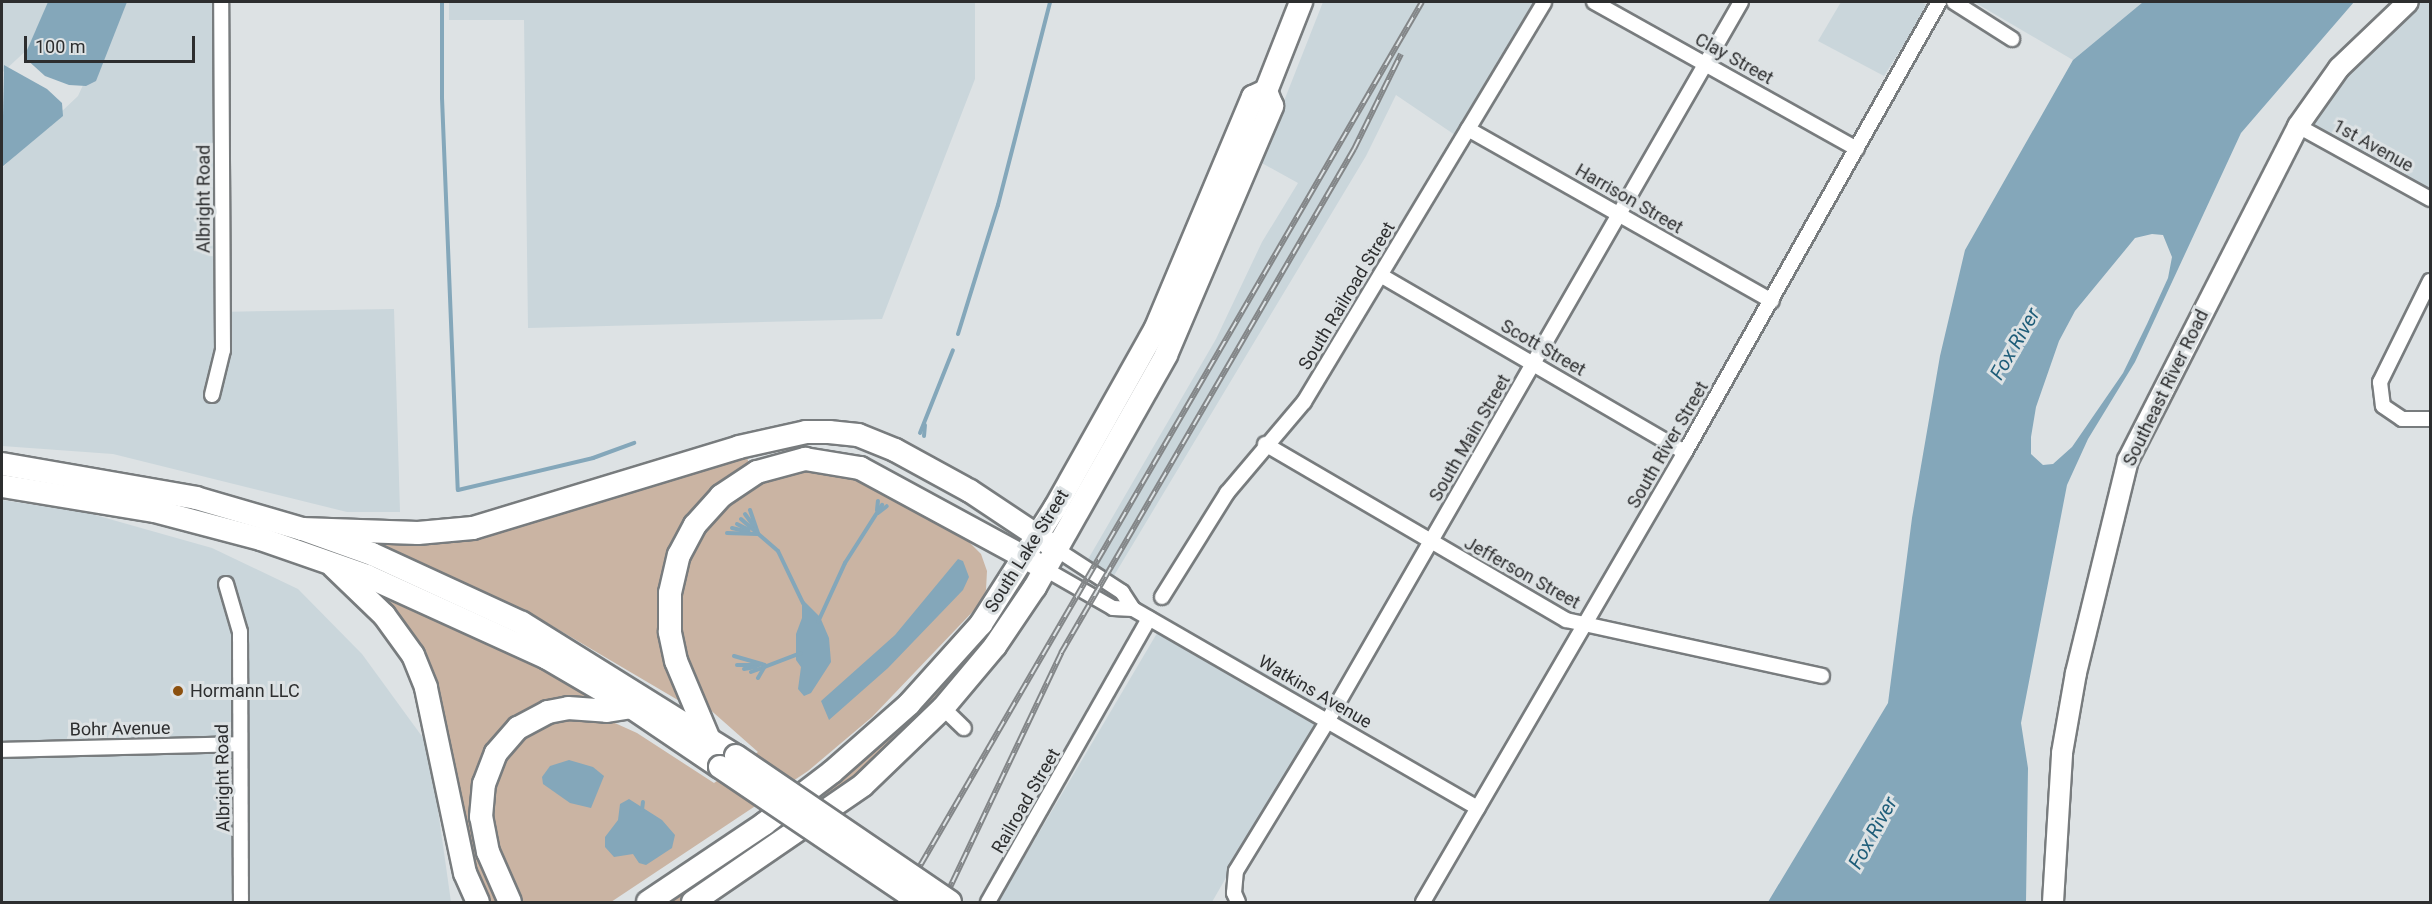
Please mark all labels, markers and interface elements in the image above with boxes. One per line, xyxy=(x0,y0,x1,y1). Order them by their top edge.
scale bar xyxy=(27,24,198,62)
street label: Clay Street xyxy=(1691,29,1777,89)
text: 100 m xyxy=(35,36,86,57)
street label: 1st Avenue xyxy=(2329,115,2417,177)
street label: Albright Road xyxy=(193,145,215,253)
street label: Harrison Street xyxy=(1571,159,1687,239)
street label: South Railroad Street xyxy=(1294,218,1400,374)
water label: Fox River xyxy=(1985,304,2045,384)
street label: Southeast River Road xyxy=(2119,306,2213,470)
street label: Scott Street xyxy=(1497,315,1589,381)
street label: South Main Street xyxy=(1425,371,1515,505)
street label: South River Street xyxy=(1623,378,1713,512)
street label: South Lake Street xyxy=(980,485,1074,617)
street label: Jefferson Street xyxy=(1460,532,1584,614)
street label: Watkins Avenue xyxy=(1254,651,1376,733)
place label: Hormann LLC xyxy=(190,680,300,702)
marker: Hormann LLC xyxy=(171,684,185,698)
street label: Bohr Avenue xyxy=(69,717,171,741)
street label: Albright Road xyxy=(211,724,235,832)
street label: Railroad Street xyxy=(987,745,1065,857)
water label: Fox River xyxy=(1843,793,1903,873)

